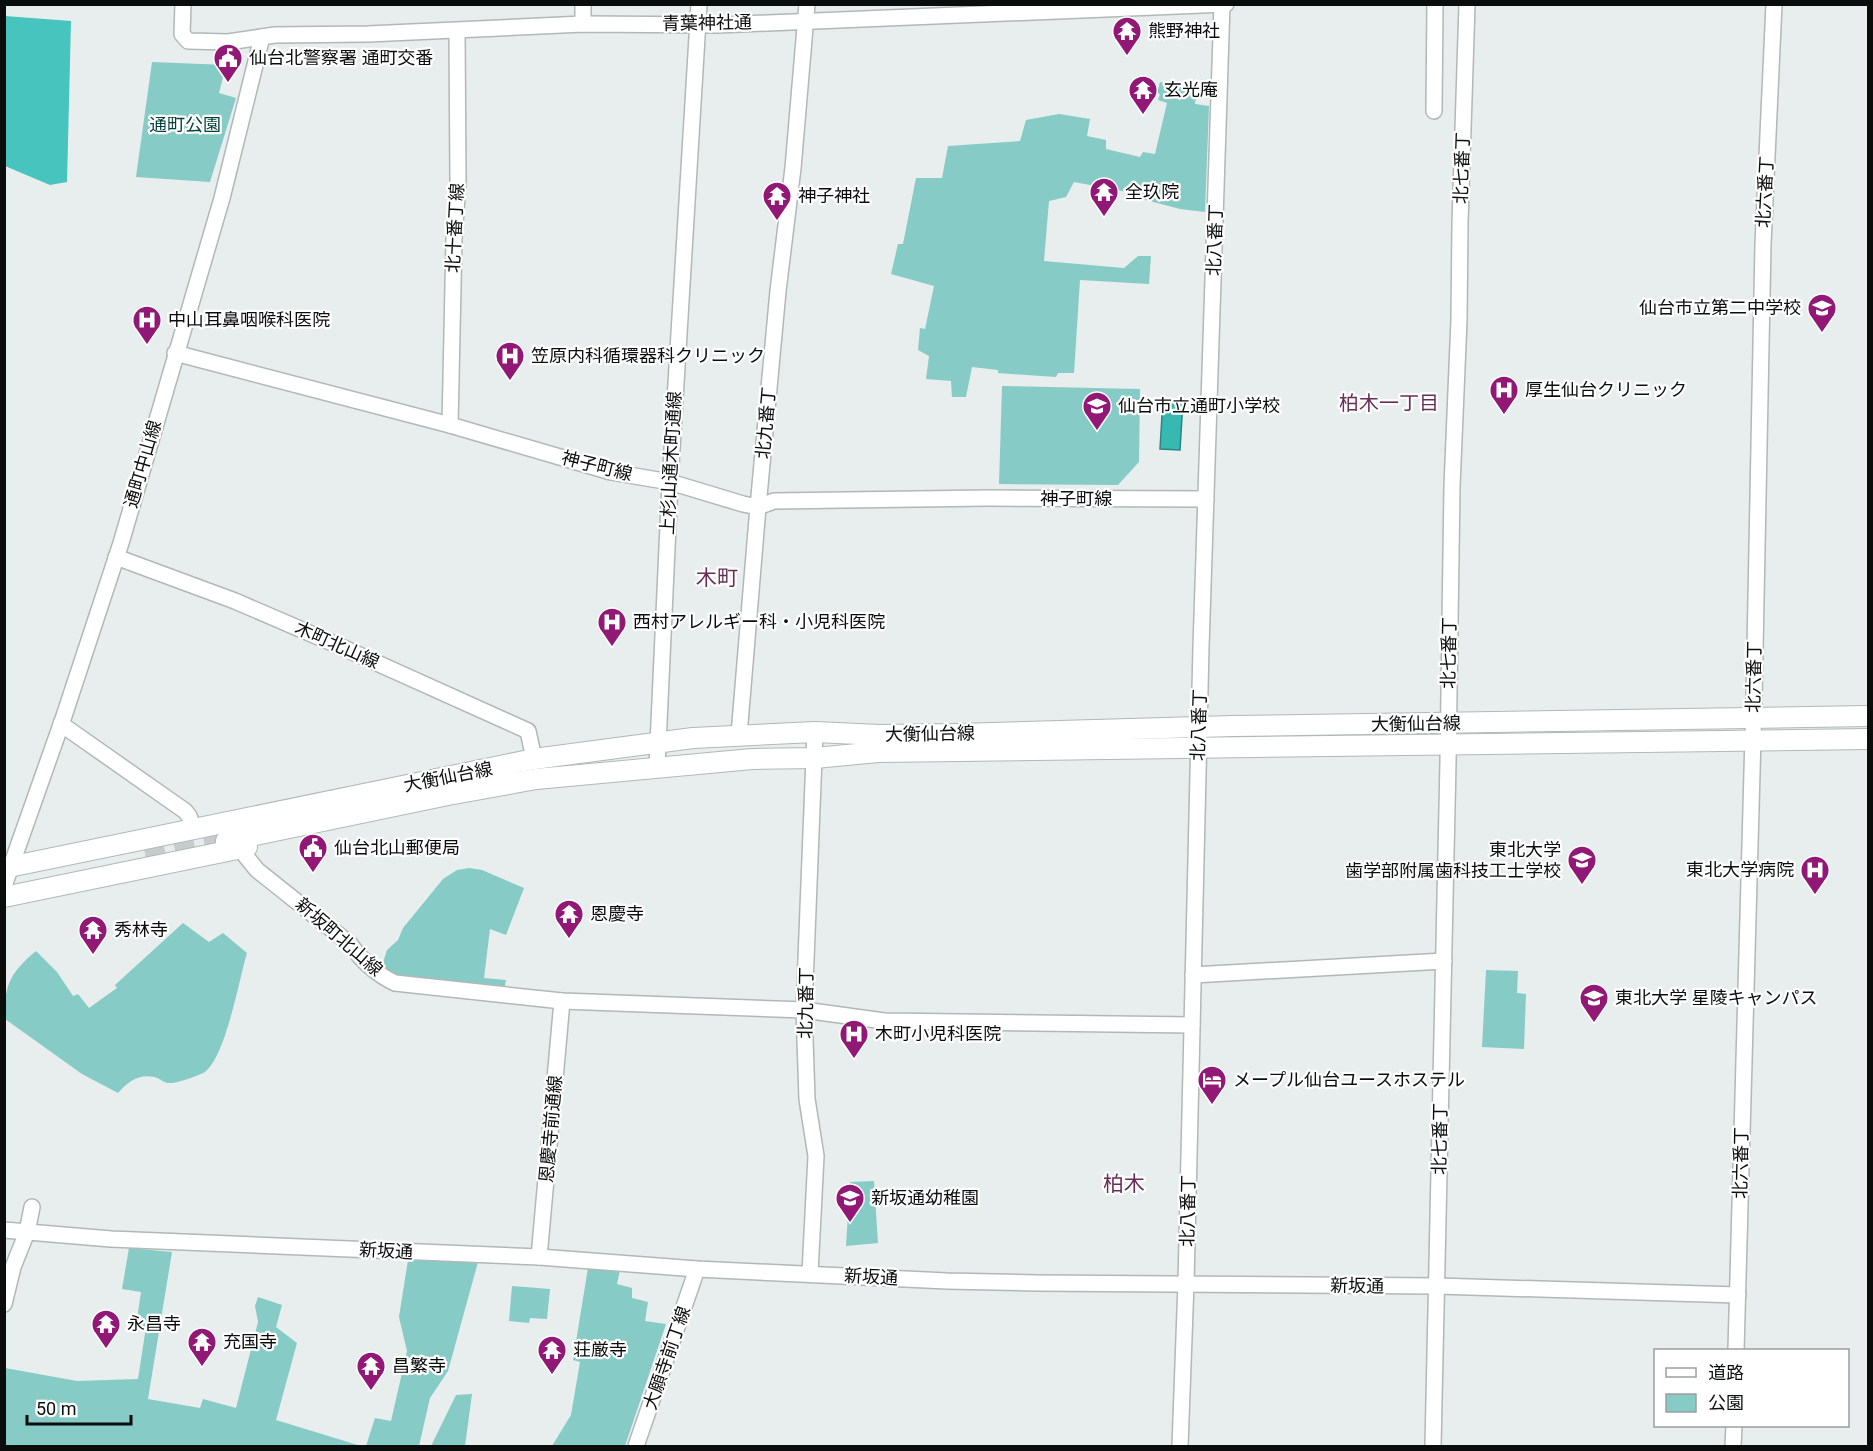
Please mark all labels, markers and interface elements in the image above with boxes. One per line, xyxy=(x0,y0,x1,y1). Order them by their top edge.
street label: 青葉神社通 xyxy=(662,11,752,34)
temple icon: 熊野神社 xyxy=(1111,15,1143,57)
place label: 熊野神社 xyxy=(1148,20,1220,41)
public building icon: 仙台北警察署 通町交番 xyxy=(212,42,244,84)
place label: 仙台北警察署 通町交番 xyxy=(249,47,433,68)
temple icon: 玄光庵 xyxy=(1127,74,1159,116)
place label: 玄光庵 xyxy=(1164,79,1218,100)
park label: 通町公園 xyxy=(149,114,221,135)
street label: 北七番丁 xyxy=(1450,132,1473,204)
street label: 北六番丁 xyxy=(1752,155,1777,228)
temple icon: 全玖院 xyxy=(1088,176,1120,218)
temple icon: 神子神社 xyxy=(761,180,793,222)
place label: 全玖院 xyxy=(1125,181,1179,202)
street label: 北十番丁線 xyxy=(442,182,467,273)
place label: 神子神社 xyxy=(798,185,870,206)
street label: 北八番丁 xyxy=(1203,204,1226,276)
school or university icon: 仙台市立第二中学校 xyxy=(1806,292,1838,334)
place label: 仙台市立第二中学校 xyxy=(1639,297,1801,318)
hospital icon: 中山耳鼻咽喉科医院 xyxy=(131,304,163,346)
place label: 中山耳鼻咽喉科医院 xyxy=(168,309,330,330)
hospital icon: 笠原内科循環器科クリニック xyxy=(494,340,526,382)
place label: 笠原内科循環器科クリニック xyxy=(531,345,765,366)
hospital icon: 厚生仙台クリニック xyxy=(1488,374,1520,416)
place label: 厚生仙台クリニック xyxy=(1525,379,1687,400)
street label: 北九番丁 xyxy=(752,386,779,460)
school or university icon: 仙台市立通町小学校 xyxy=(1081,390,1113,432)
street label: 上杉山通木町通線 xyxy=(656,391,685,535)
district label: 柏木一丁目 xyxy=(1339,391,1439,415)
place label: 仙台市立通町小学校 xyxy=(1118,395,1280,416)
street label: 通町中山線 xyxy=(120,418,165,510)
street label: 神子町線 xyxy=(560,447,635,484)
street label: 神子町線 xyxy=(1040,488,1112,509)
district label: 木町 xyxy=(696,566,738,590)
hospital icon: 西村アレルギー科・小児科医院 xyxy=(596,606,628,648)
place label: 西村アレルギー科・小児科医院 xyxy=(633,611,885,632)
street label: 木町北山線 xyxy=(292,617,383,672)
street label: 北七番丁 xyxy=(1437,617,1460,689)
street label: 北六番丁 xyxy=(1742,641,1765,713)
street label: 北八番丁 xyxy=(1187,689,1210,761)
street label: 大衡仙台線 xyxy=(1371,712,1461,735)
street label: 大衡仙台線 xyxy=(885,722,975,745)
street label: 大衡仙台線 xyxy=(402,758,494,795)
public building icon: 仙台北山郵便局 xyxy=(297,832,329,874)
place label: 仙台北山郵便局 xyxy=(334,837,460,858)
place label: 東北大学 歯学部附属歯科技工士学校 xyxy=(1345,839,1561,881)
school or university icon: 東北大学 歯学部附属歯科技工士学校 xyxy=(1566,844,1598,886)
hospital icon: 東北大学病院 xyxy=(1799,854,1831,896)
place label: 東北大学病院 xyxy=(1686,859,1794,880)
street label: 新坂町北山線 xyxy=(292,893,387,980)
temple icon: 恩慶寺 xyxy=(553,898,585,940)
place label: 恩慶寺 xyxy=(590,903,644,924)
temple icon: 秀林寺 xyxy=(77,914,109,956)
place label: 秀林寺 xyxy=(114,919,168,940)
street label: 北九番丁 xyxy=(794,967,817,1039)
school or university icon: 東北大学 星陵キャンパス xyxy=(1578,982,1610,1024)
place label: 東北大学 星陵キャンパス xyxy=(1615,987,1817,1008)
hospital icon: 木町小児科医院 xyxy=(838,1018,870,1060)
place label: 木町小児科医院 xyxy=(875,1023,1001,1044)
hotel icon: メープル仙台ユースホステル xyxy=(1196,1064,1228,1106)
place label: メープル仙台ユースホステル xyxy=(1233,1069,1465,1090)
street label: 恩慶寺前通線 xyxy=(535,1074,566,1184)
street label: 北七番丁 xyxy=(1428,1103,1451,1175)
street label: 北六番丁 xyxy=(1729,1127,1752,1199)
district label: 柏木 xyxy=(1103,1172,1145,1196)
street label: 北八番丁 xyxy=(1176,1175,1199,1247)
school or university icon: 新坂通幼稚園 xyxy=(834,1182,866,1224)
place label: 新坂通幼稚園 xyxy=(871,1187,979,1208)
street label: 新坂通 xyxy=(359,1239,414,1262)
street label: 新坂通 xyxy=(844,1265,899,1288)
street label: 新坂通 xyxy=(1330,1275,1384,1296)
street label: 大願寺前丁線 xyxy=(639,1303,694,1412)
temple icon: 永昌寺 xyxy=(90,1308,122,1350)
place label: 永昌寺 xyxy=(127,1313,181,1334)
temple icon: 充国寺 xyxy=(186,1326,218,1368)
place label: 充国寺 xyxy=(223,1331,277,1352)
temple icon: 荘厳寺 xyxy=(536,1334,568,1376)
place label: 荘厳寺 xyxy=(573,1339,627,1360)
legend xyxy=(1654,1349,1849,1427)
temple icon: 昌繁寺 xyxy=(355,1350,387,1392)
place label: 昌繁寺 xyxy=(392,1355,446,1376)
text: 道路 xyxy=(1708,1362,1744,1383)
scale bar xyxy=(27,1388,130,1426)
text: 公園 xyxy=(1708,1392,1744,1413)
text: 50 m xyxy=(36,1398,76,1419)

